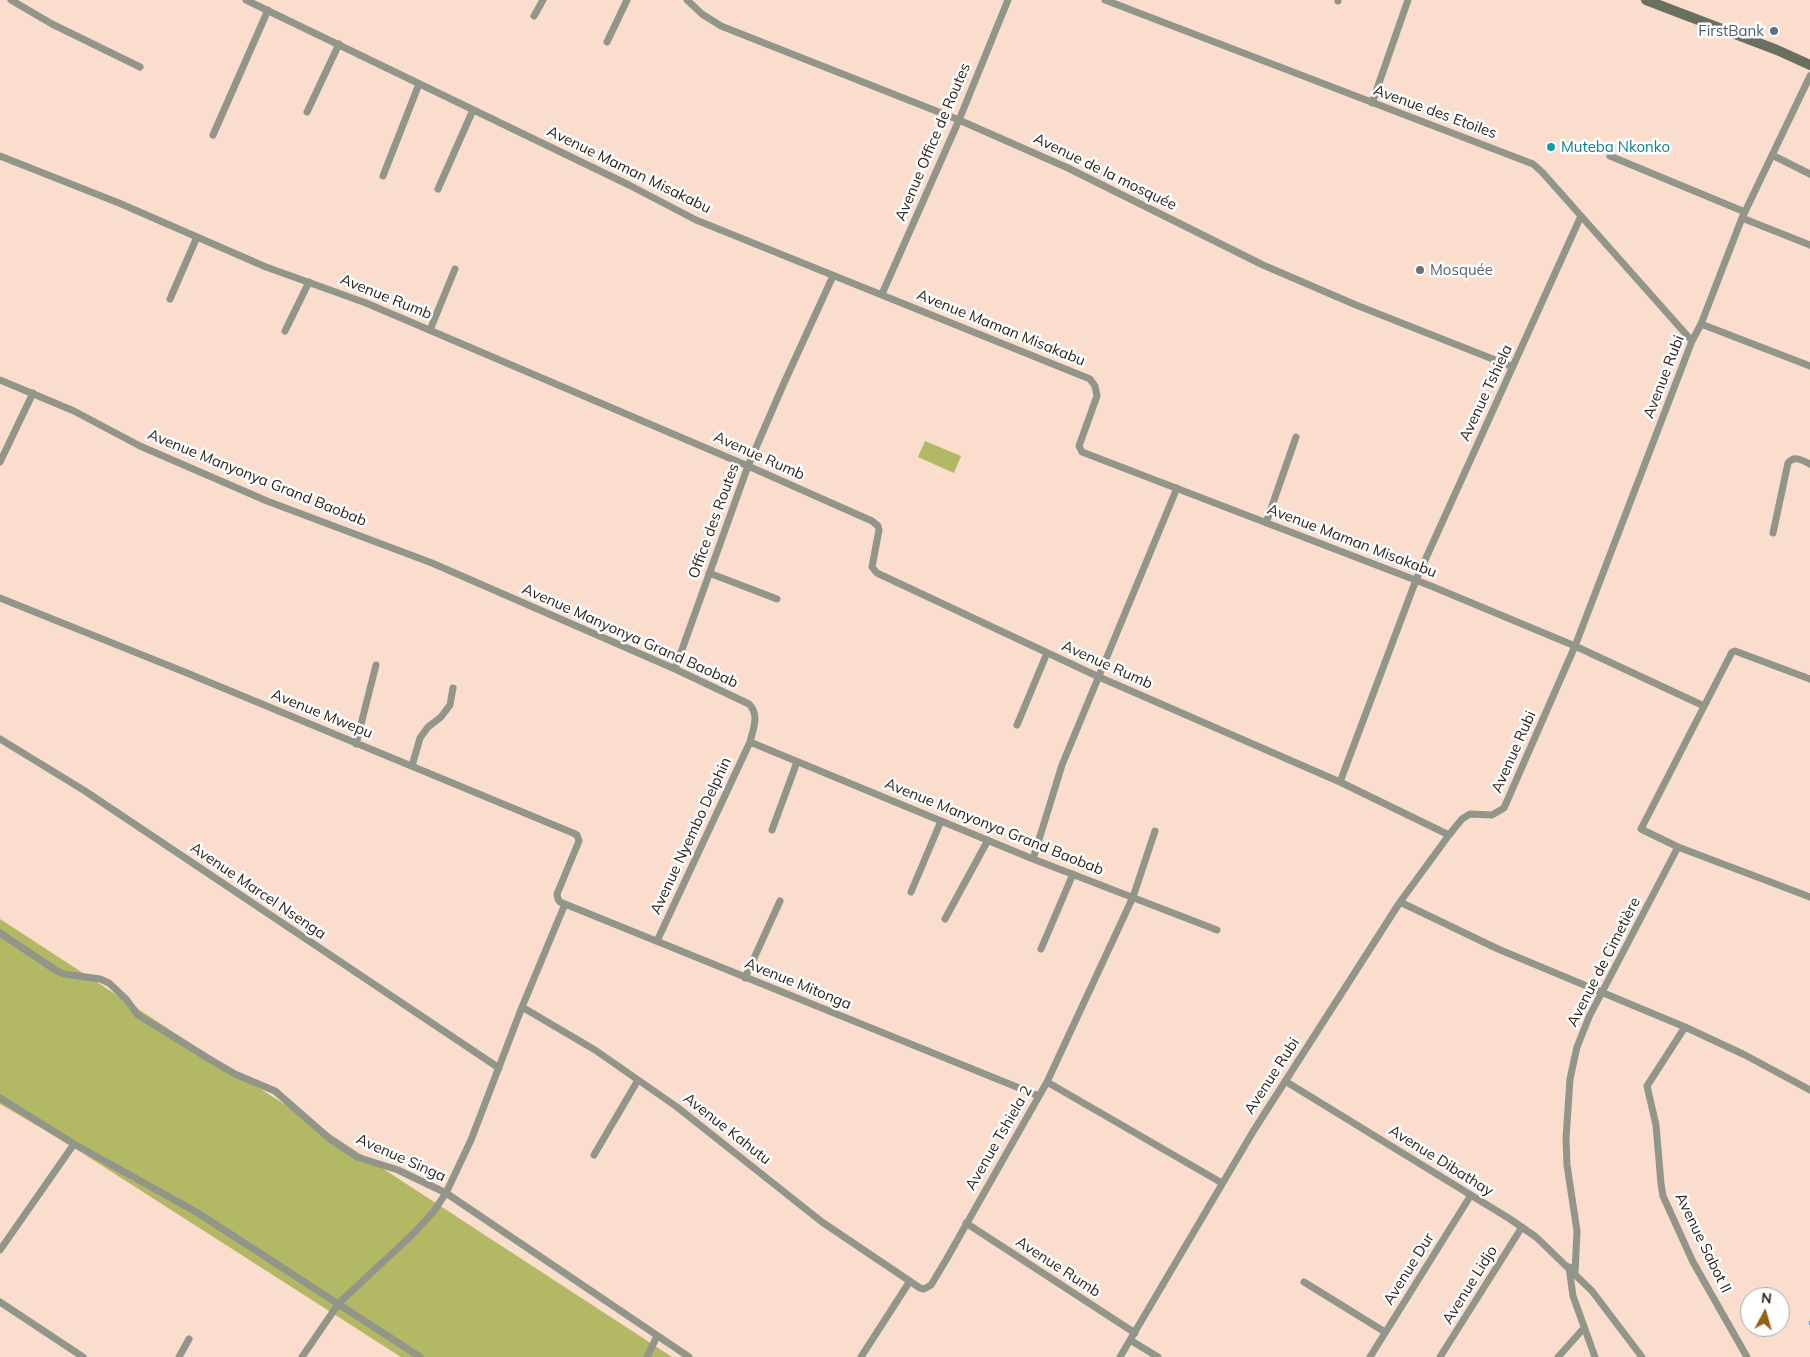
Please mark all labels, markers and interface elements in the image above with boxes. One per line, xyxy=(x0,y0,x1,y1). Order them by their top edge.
place label: FirstBank xyxy=(1698,22,1764,40)
marker: FirstBank xyxy=(1768,25,1780,37)
street label: Avenue Office de Routes xyxy=(892,60,974,224)
street label: Avenue des Etoiles xyxy=(1371,81,1499,143)
street label: Avenue Maman Misakabu xyxy=(544,122,714,218)
street label: Avenue de la mosquée xyxy=(1031,130,1179,214)
place label: Muteba Nkonko xyxy=(1561,138,1670,156)
marker: Muteba Nkonko xyxy=(1545,141,1557,153)
place label: Mosquée xyxy=(1430,261,1493,279)
marker: Mosquée xyxy=(1414,264,1426,276)
street label: Avenue Rumb xyxy=(337,270,435,324)
street label: Avenue Maman Misakabu xyxy=(914,286,1088,370)
street label: Avenue Rubi xyxy=(1640,333,1688,421)
street label: Avenue Tshiela xyxy=(1456,342,1516,444)
street label: Avenue Manyonya Grand Baobab xyxy=(145,426,369,530)
street label: Avenue Rumb xyxy=(711,428,807,484)
street label: Office des Routes xyxy=(685,461,743,581)
street label: Avenue Maman Misakabu xyxy=(1265,500,1439,582)
street label: Avenue Manyonya Grand Baobab xyxy=(519,580,741,692)
street label: Avenue Rumb xyxy=(1059,637,1155,693)
street label: Avenue Mwepu xyxy=(269,685,375,743)
street label: Avenue Rubi xyxy=(1488,708,1540,796)
street label: Avenue Nyembo Delphin xyxy=(647,755,735,917)
street label: Avenue Manyonya Grand Baobab xyxy=(882,775,1106,879)
street label: Avenue Marcel Nsenga xyxy=(187,839,329,943)
street label: Avenue de Cimetière xyxy=(1564,894,1644,1030)
street label: Avenue Mitonga xyxy=(742,954,854,1014)
street label: Avenue Rubi xyxy=(1241,1034,1303,1118)
street label: Avenue Tshiela 2 xyxy=(962,1083,1036,1193)
street label: Avenue Kahutu xyxy=(680,1089,774,1169)
street label: Avenue Dibathay xyxy=(1385,1122,1497,1200)
street label: Avenue Singa xyxy=(354,1130,448,1186)
street label: Avenue Sabot II xyxy=(1671,1190,1735,1296)
street label: Avenue Dur xyxy=(1380,1230,1438,1308)
street label: Avenue Rumb xyxy=(1012,1233,1104,1301)
street label: Avenue Lidjo xyxy=(1439,1242,1501,1328)
north arrow xyxy=(1740,1287,1790,1337)
text: N xyxy=(1760,1289,1773,1308)

